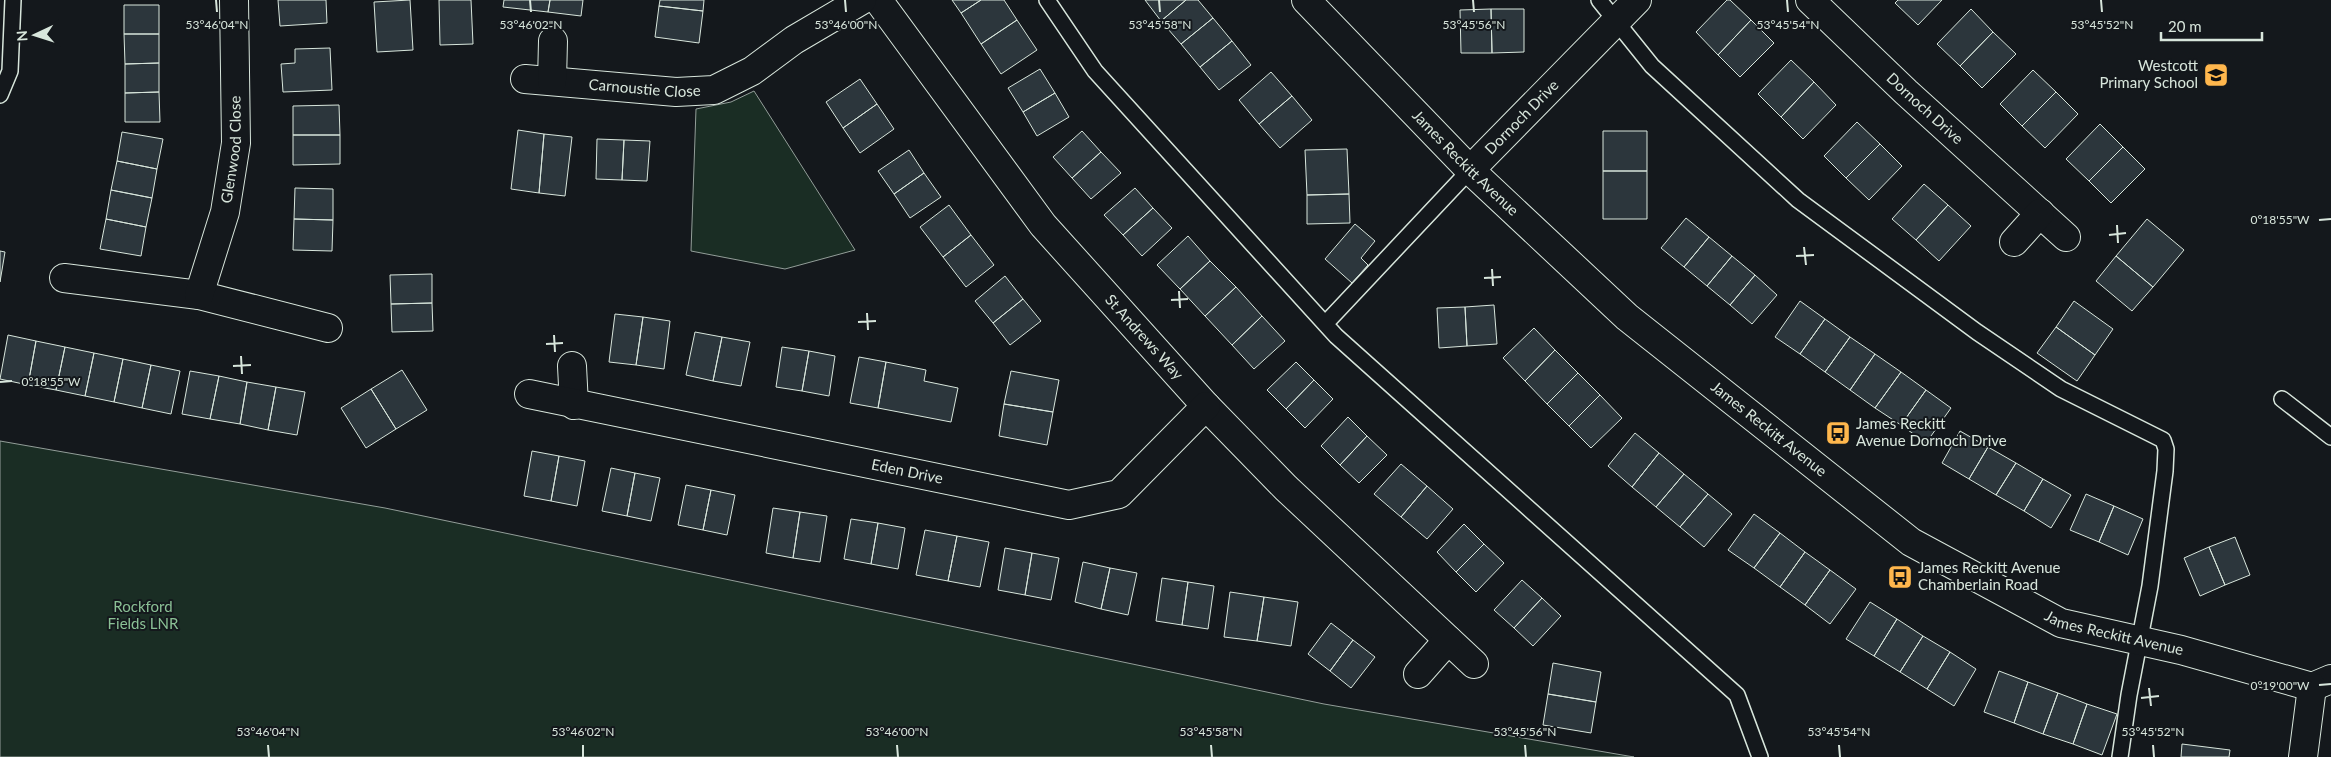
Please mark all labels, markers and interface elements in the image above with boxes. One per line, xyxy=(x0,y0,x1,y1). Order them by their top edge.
north arrow xyxy=(10,10,60,60)
scale bar xyxy=(2161,10,2262,42)
text: 53°46'04"N xyxy=(186,17,248,32)
text: 53°46'02"N xyxy=(500,17,562,32)
text: 53°46'00"N xyxy=(815,17,877,32)
text: 53°45'58"N xyxy=(1129,17,1191,32)
text: 53°45'56"N xyxy=(1443,17,1505,32)
text: 53°45'54"N xyxy=(1757,17,1819,32)
text: 53°45'52"N xyxy=(2071,17,2133,32)
text: 20 m xyxy=(2168,17,2202,35)
text: N xyxy=(13,30,30,42)
place label: Westcott Primary School xyxy=(2099,56,2199,91)
school or university icon: Westcott Primary School xyxy=(2203,62,2229,88)
street label: Dornoch Drive xyxy=(1883,68,1967,147)
street label: Carnoustie Close xyxy=(588,75,701,100)
street label: Dornoch Drive xyxy=(1481,75,1562,158)
street label: Glenwood Close xyxy=(217,96,244,204)
street label: James Reckitt Avenue xyxy=(1409,106,1523,219)
text: 0°18'55"W xyxy=(2250,212,2310,227)
street label: St Andrews Way xyxy=(1102,290,1188,383)
text: 0°18'55"W xyxy=(21,374,81,389)
street label: James Reckitt Avenue xyxy=(1708,377,1831,480)
place label: James Reckitt Avenue Dornoch Drive xyxy=(1856,414,2007,449)
bus stop icon: James Reckitt Avenue Dornoch Drive xyxy=(1825,420,1851,446)
street label: Eden Drive xyxy=(870,455,945,487)
place label: James Reckitt Avenue Chamberlain Road xyxy=(1918,558,2061,593)
bus stop icon: James Reckitt Avenue Chamberlain Road xyxy=(1887,564,1913,590)
park label: Rockford Fields LNR xyxy=(108,597,179,632)
street label: James Reckitt Avenue xyxy=(2042,606,2185,658)
text: 0°19'00"W xyxy=(2250,678,2310,693)
text: 53°46'04"N xyxy=(237,724,299,739)
text: 53°46'02"N xyxy=(552,724,614,739)
text: 53°46'00"N xyxy=(866,724,928,739)
text: 53°45'58"N xyxy=(1180,724,1242,739)
text: 53°45'56"N xyxy=(1494,724,1556,739)
text: 53°45'54"N xyxy=(1808,724,1870,739)
text: 53°45'52"N xyxy=(2122,724,2184,739)

